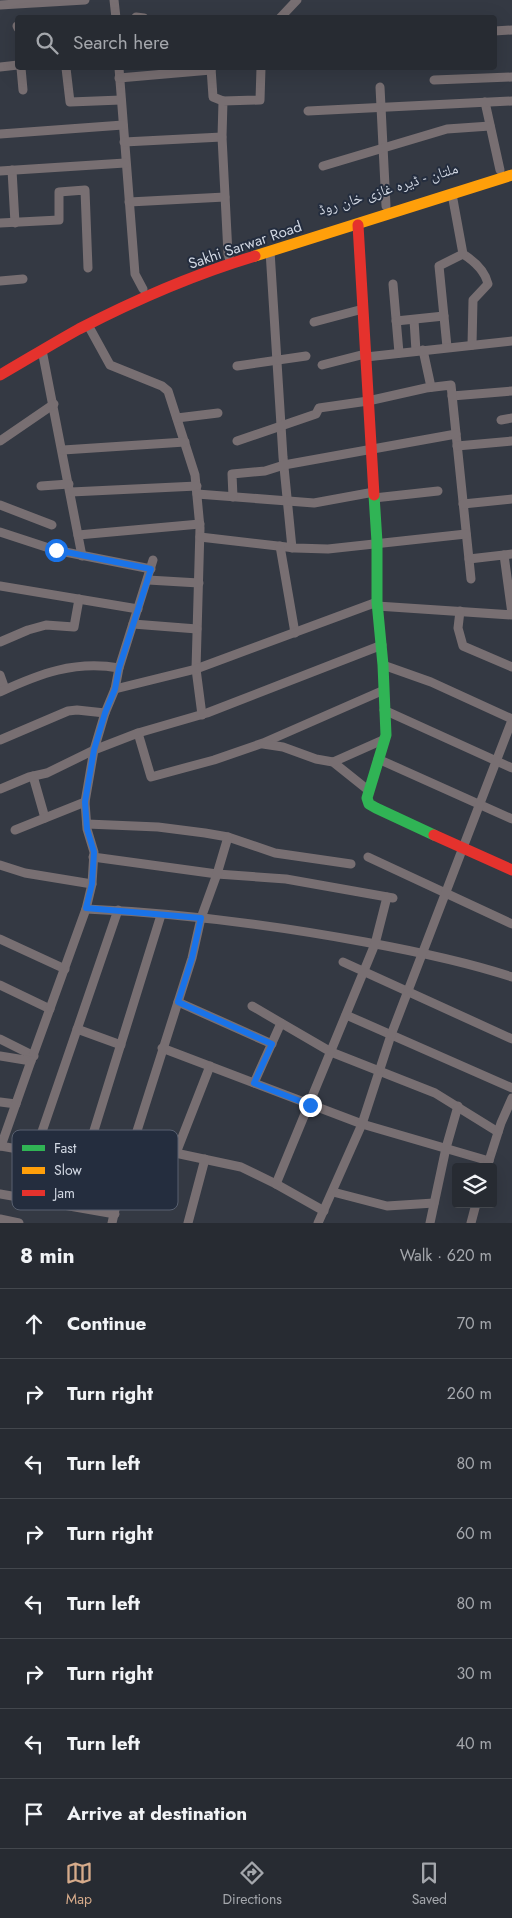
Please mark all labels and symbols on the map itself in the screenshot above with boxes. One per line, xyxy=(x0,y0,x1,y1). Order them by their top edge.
street label: ملتان - ڈیرہ غازی خان روڈ xyxy=(315,157,461,221)
street label: Sakhi Sarwar Road xyxy=(185,215,305,275)
route start xyxy=(45,539,68,562)
route end xyxy=(299,1094,322,1117)
legend xyxy=(12,1130,178,1210)
text: Fast xyxy=(54,1138,77,1158)
text: Slow xyxy=(54,1160,82,1180)
text: Jam xyxy=(52,1183,75,1203)

